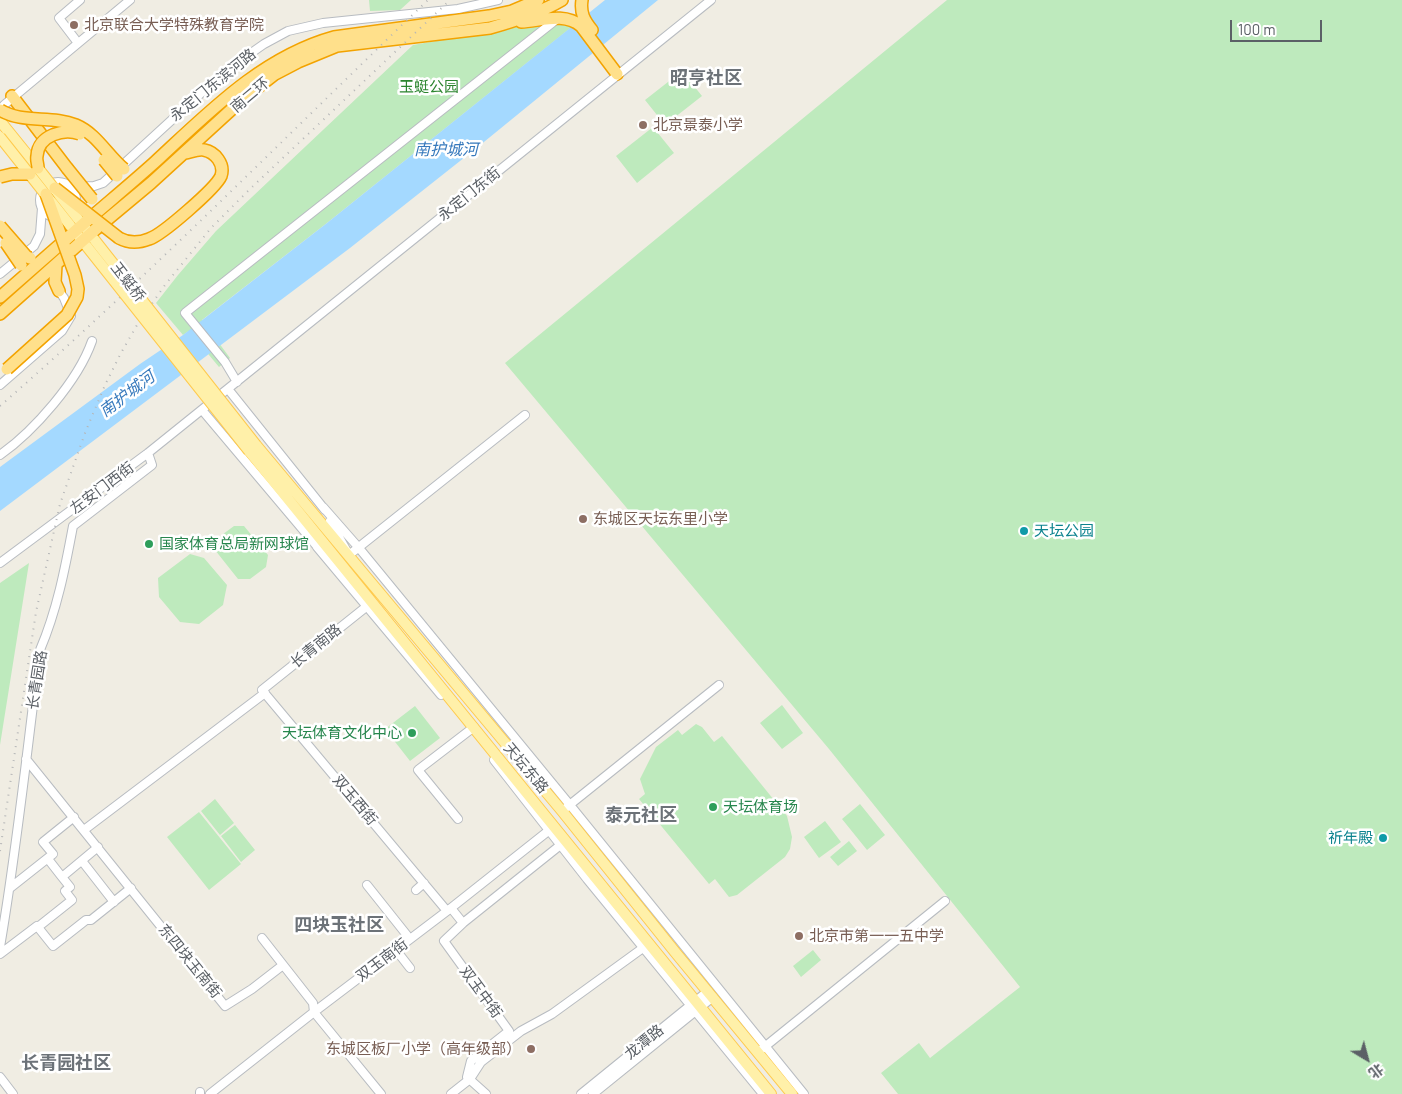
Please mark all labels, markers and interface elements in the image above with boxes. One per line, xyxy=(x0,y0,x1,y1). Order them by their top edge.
scale bar xyxy=(1232,10,1324,42)
place label: 北京联合大学特殊教育学院 xyxy=(84,16,264,34)
marker: 北京联合大学特殊教育学院 xyxy=(68,19,80,31)
text: 100 m xyxy=(1238,20,1276,38)
street label: 永定门东滨河路 xyxy=(167,45,259,125)
district label: 昭亨社区 xyxy=(670,67,742,89)
street label: 南二环 xyxy=(227,74,273,116)
park label: 玉蜓公园 xyxy=(399,78,459,96)
place label: 北京景泰小学 xyxy=(653,116,743,134)
marker: 北京景泰小学 xyxy=(637,119,649,131)
water label: 南护城河 xyxy=(414,140,478,160)
street label: 永定门东街 xyxy=(434,163,504,225)
street label: 玉蜓桥 xyxy=(107,259,149,305)
water label: 南护城河 xyxy=(96,367,158,421)
street label: 左安门西街 xyxy=(67,458,137,518)
place label: 东城区天坛东里小学 xyxy=(593,510,728,528)
marker: 东城区天坛东里小学 xyxy=(577,513,589,525)
place label: 天坛公园 xyxy=(1034,522,1094,540)
marker: 天坛公园 xyxy=(1018,525,1030,537)
place label: 国家体育总局新网球馆 xyxy=(159,535,309,553)
marker: 国家体育总局新网球馆 xyxy=(143,538,155,550)
street label: 长青南路 xyxy=(287,620,345,672)
street label: 长青园路 xyxy=(23,649,51,711)
place label: 天坛体育文化中心 xyxy=(282,724,402,742)
marker: 天坛体育文化中心 xyxy=(406,727,418,739)
street label: 天坛东路 xyxy=(500,739,552,797)
street label: 双玉西街 xyxy=(329,771,381,829)
place label: 天坛体育场 xyxy=(723,798,798,816)
marker: 天坛体育场 xyxy=(707,801,719,813)
district label: 泰元社区 xyxy=(605,804,677,826)
place label: 祈年殿 xyxy=(1328,829,1373,847)
marker: 祈年殿 xyxy=(1377,832,1389,844)
district label: 四块玉社区 xyxy=(294,914,384,936)
street label: 东四块玉南街 xyxy=(155,920,225,1002)
place label: 北京市第一一五中学 xyxy=(809,927,944,945)
marker: 北京市第一一五中学 xyxy=(793,930,805,942)
street label: 双玉南街 xyxy=(353,935,411,985)
street label: 双玉中街 xyxy=(456,962,506,1022)
street label: 龙潭路 xyxy=(621,1021,667,1063)
north arrow xyxy=(1342,1034,1392,1084)
place label: 东城区板厂小学（高年级部） xyxy=(326,1040,521,1058)
marker: 东城区板厂小学（高年级部） xyxy=(525,1043,537,1055)
district label: 长青园社区 xyxy=(21,1052,111,1074)
text: 北 xyxy=(1366,1060,1387,1082)

